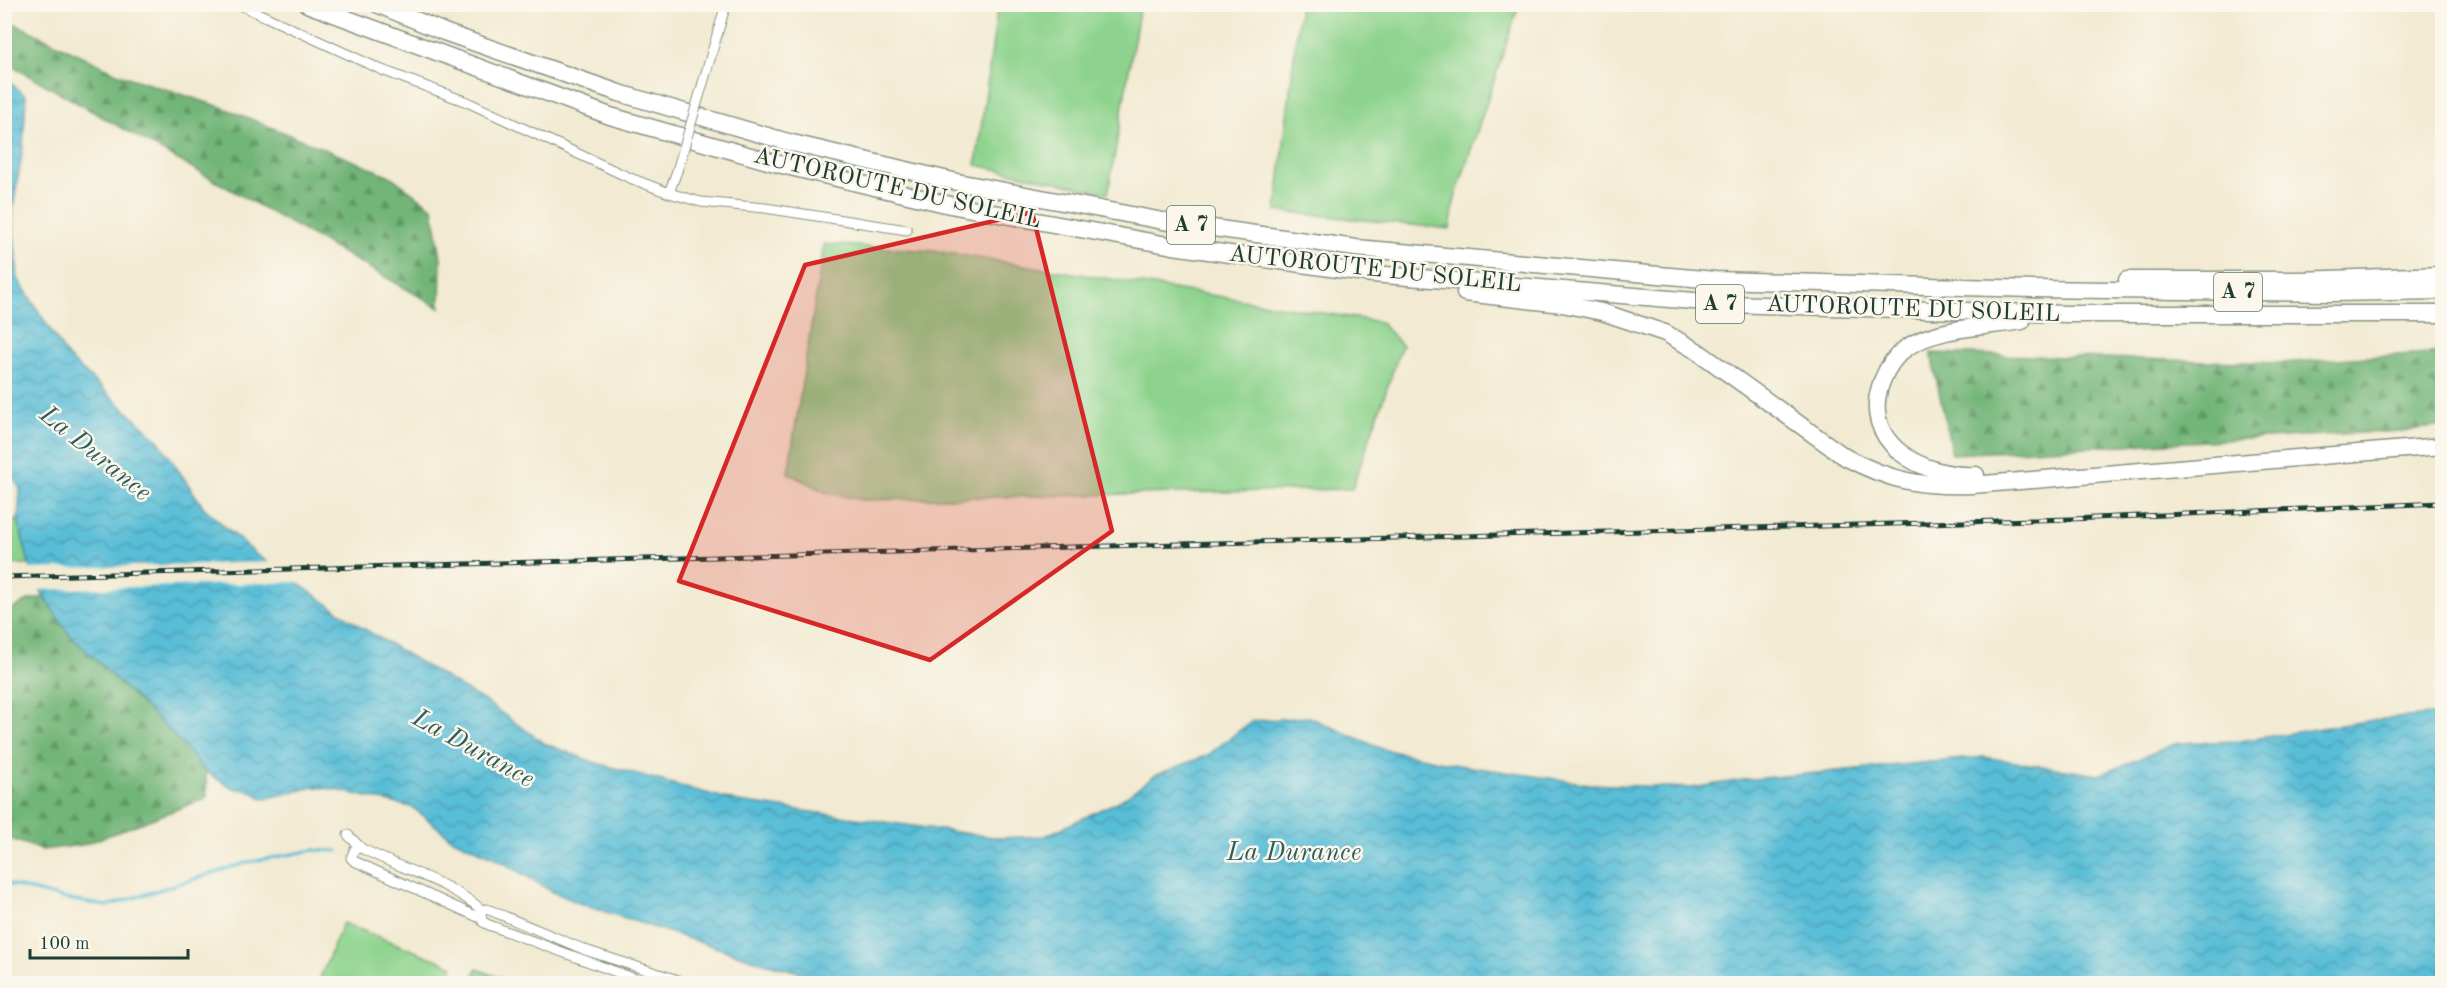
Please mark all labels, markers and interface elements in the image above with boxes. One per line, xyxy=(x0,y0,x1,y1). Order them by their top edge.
street label: AUTOROUTE DU SOLEIL xyxy=(751,144,1043,234)
road number: A 7 xyxy=(1167,206,1215,244)
street label: AUTOROUTE DU SOLEIL xyxy=(1227,243,1523,297)
road number: A 7 xyxy=(2214,273,2262,311)
road number: A 7 xyxy=(1696,285,1744,323)
street label: AUTOROUTE DU SOLEIL xyxy=(1765,293,2061,327)
water label: La Durance xyxy=(34,401,156,507)
water label: La Durance xyxy=(407,704,538,793)
water label: La Durance xyxy=(1226,840,1361,866)
scale bar xyxy=(30,922,188,960)
text: 100 m xyxy=(39,935,90,953)

